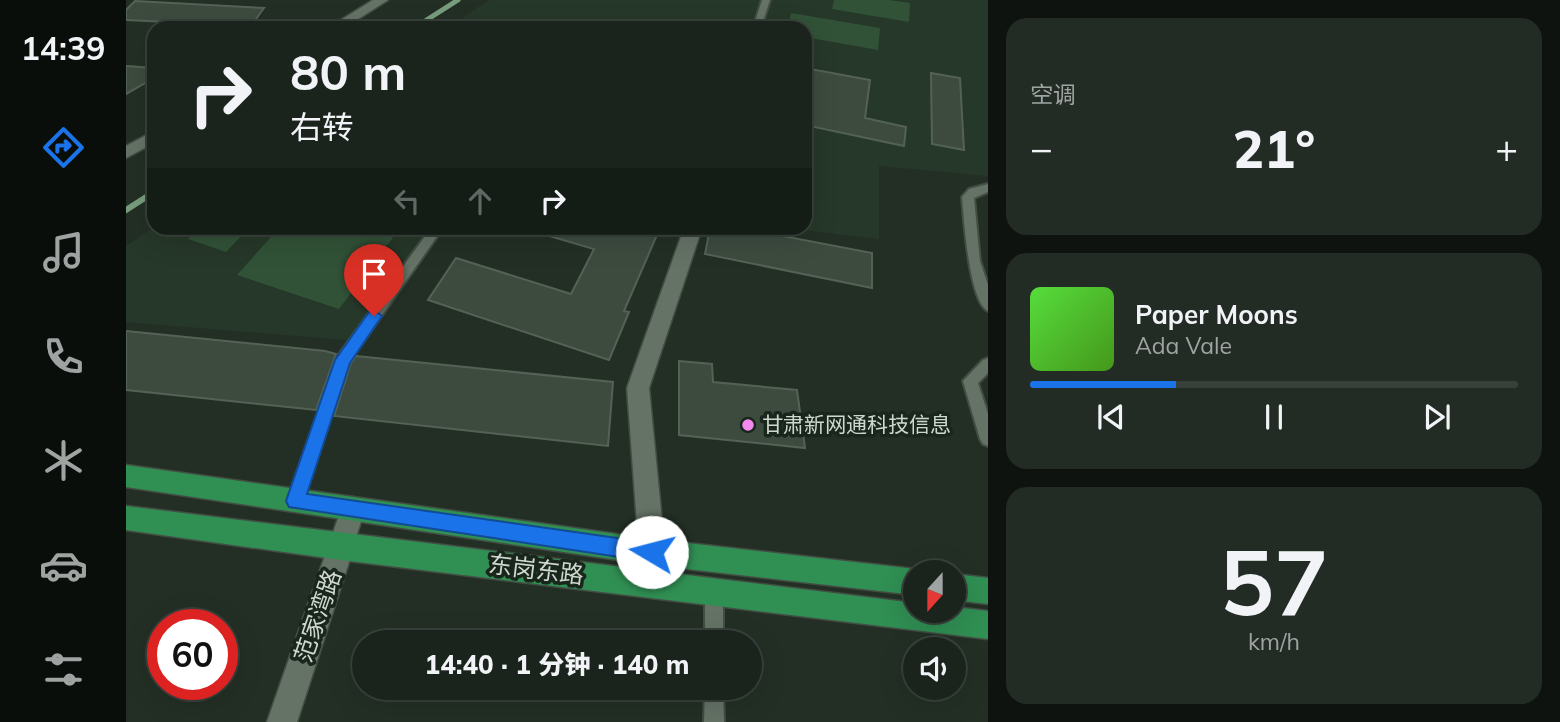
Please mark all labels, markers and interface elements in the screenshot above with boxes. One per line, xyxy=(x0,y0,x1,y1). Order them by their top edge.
text: 14:39 xyxy=(21,28,105,68)
text: 80 m xyxy=(290,41,406,102)
icon: right xyxy=(175,49,266,140)
text: 空调 xyxy=(1030,80,1076,109)
text: 右转 xyxy=(290,107,354,147)
text: 21° xyxy=(1233,116,1315,181)
icon: directions xyxy=(39,123,88,172)
text: − xyxy=(1030,124,1053,172)
text: + xyxy=(1495,124,1518,172)
icon: left xyxy=(388,182,426,220)
icon: ahead xyxy=(461,182,499,220)
icon: right xyxy=(534,182,572,220)
icon: music xyxy=(39,228,88,277)
pin xyxy=(344,244,404,316)
icon: arrive xyxy=(355,255,393,293)
text: Paper Moons xyxy=(1135,298,1298,331)
text: Ada Vale xyxy=(1135,331,1232,360)
icon: phone xyxy=(39,332,88,381)
icon: previous xyxy=(1092,398,1130,436)
icon: pause xyxy=(1255,398,1293,436)
icon: next xyxy=(1418,398,1456,436)
place label: 甘肃新网通科技信息 xyxy=(762,411,951,437)
marker: 甘肃新网通科技信息 xyxy=(740,417,756,433)
icon: climate xyxy=(39,436,88,485)
position arrow xyxy=(615,515,689,589)
text: 57 xyxy=(1219,524,1329,638)
icon: car xyxy=(39,541,88,590)
street label: 东岗东路 xyxy=(487,548,586,590)
north arrow xyxy=(903,560,966,623)
map controls xyxy=(903,560,966,700)
street label: 范家湾路 xyxy=(287,565,347,666)
speed limit sign: 60 xyxy=(147,609,238,700)
text: km/h xyxy=(1248,627,1300,656)
button: sound xyxy=(903,637,966,700)
icon: filters xyxy=(39,645,88,694)
text: 14:40 · 1 分钟 · 140 m xyxy=(425,648,689,681)

